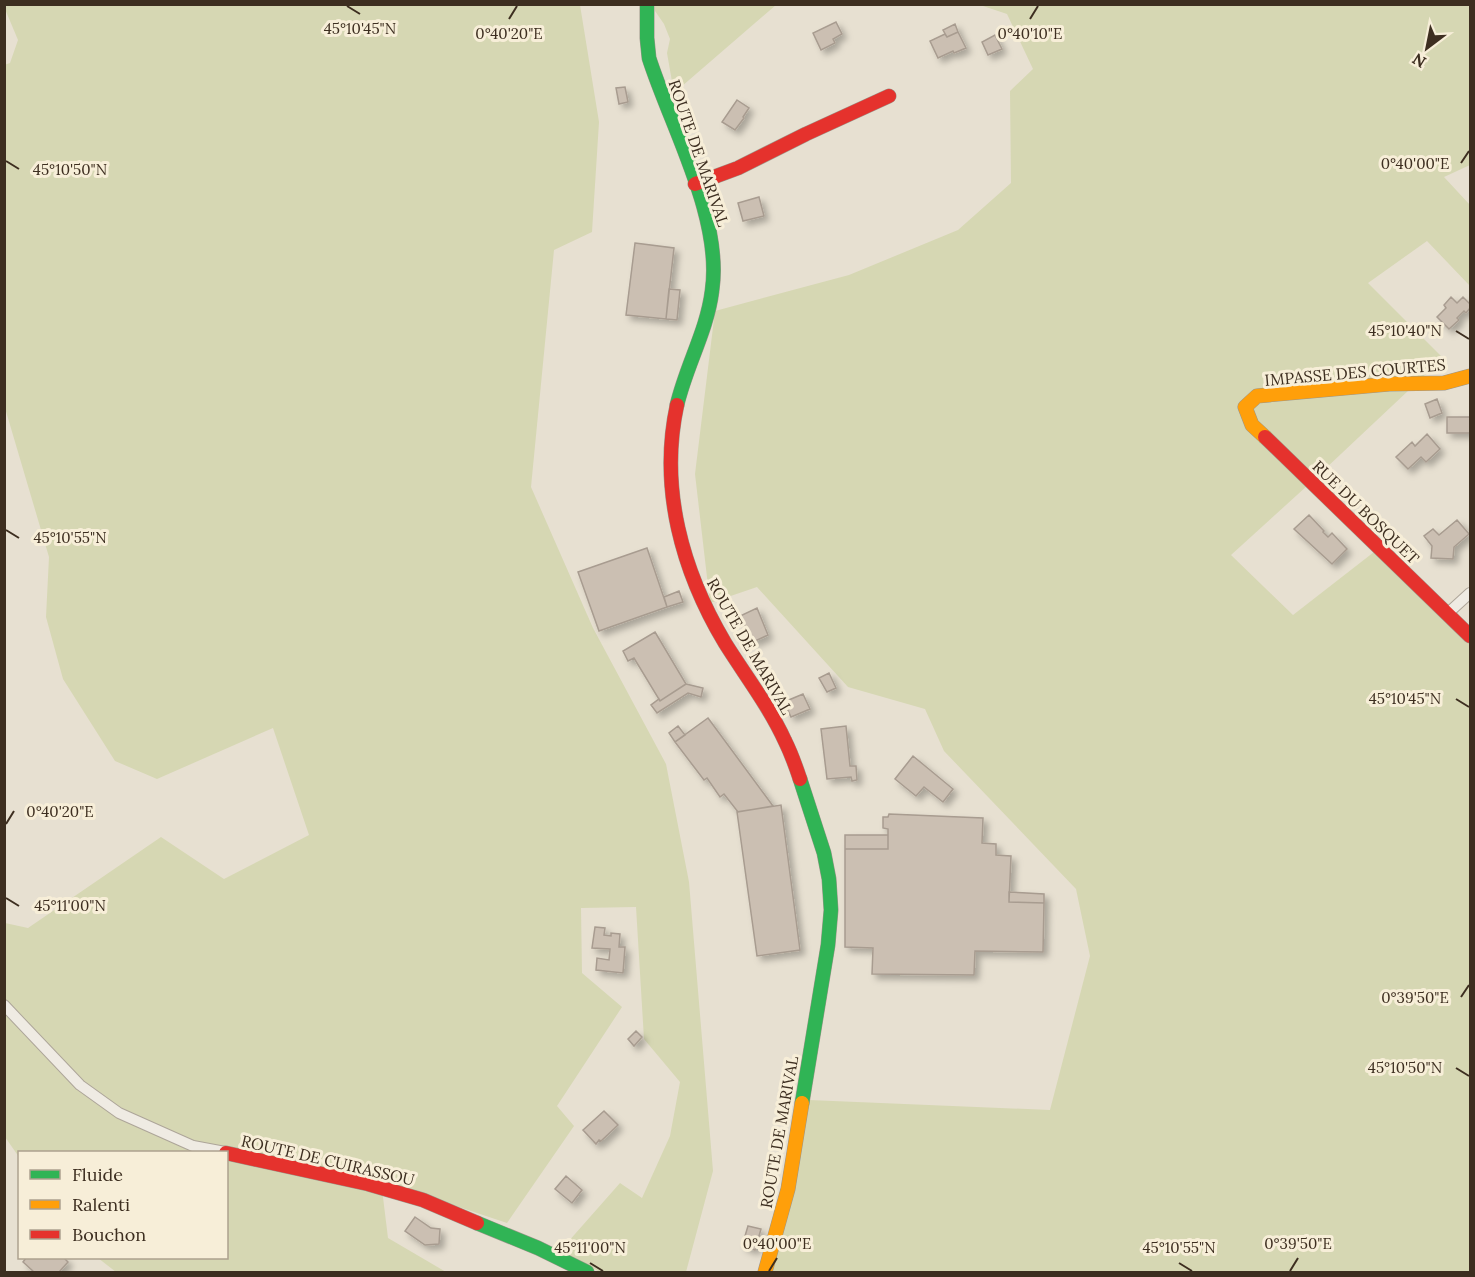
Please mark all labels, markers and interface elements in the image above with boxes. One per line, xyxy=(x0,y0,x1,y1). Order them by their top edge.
north arrow xyxy=(1397,18,1457,78)
text: 45°10'45"N xyxy=(324,19,396,38)
text: 0°40'20"E xyxy=(475,24,543,43)
text: 0°40'10"E xyxy=(998,24,1062,43)
text: N xyxy=(1409,49,1430,72)
street label: ROUTE DE MARIVAL xyxy=(664,77,734,229)
text: 0°40'00"E xyxy=(1381,154,1449,173)
text: 45°10'50"N xyxy=(33,160,107,179)
text: 45°10'40"N xyxy=(1368,321,1442,340)
street label: IMPASSE DES COURTES xyxy=(1264,354,1446,390)
street label: RUE DU BOSQUET xyxy=(1308,456,1424,568)
text: 45°10'55"N xyxy=(33,528,107,547)
street label: ROUTE DE MARIVAL xyxy=(703,574,797,718)
text: 45°10'45"N xyxy=(1369,689,1441,708)
text: 0°40'20"E xyxy=(26,802,94,821)
text: 45°11'00"N xyxy=(34,896,106,915)
text: 0°39'50"E xyxy=(1381,988,1449,1007)
street label: ROUTE DE MARIVAL xyxy=(756,1054,802,1210)
text: 45°10'50"N xyxy=(1368,1058,1442,1077)
street label: ROUTE DE CUIRASSOU xyxy=(239,1130,417,1190)
legend xyxy=(18,1151,228,1259)
text: Fluide xyxy=(72,1163,123,1186)
text: Ralenti xyxy=(72,1193,130,1216)
text: Bouchon xyxy=(72,1223,146,1246)
text: 0°40'00"E xyxy=(743,1234,811,1253)
text: 0°39'50"E xyxy=(1264,1234,1332,1253)
text: 45°11'00"N xyxy=(554,1238,626,1257)
text: 45°10'55"N xyxy=(1142,1238,1216,1257)

